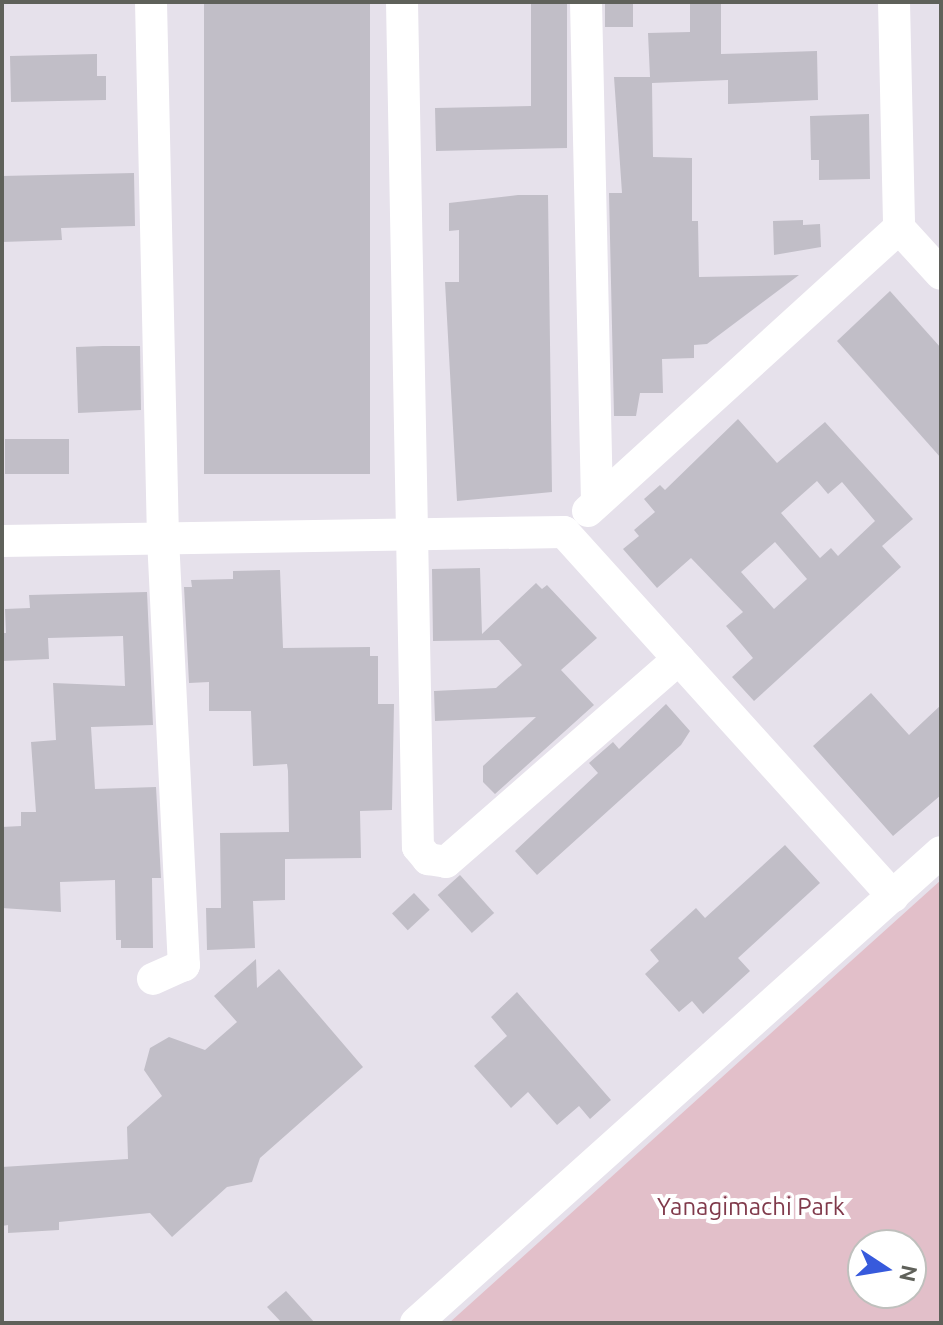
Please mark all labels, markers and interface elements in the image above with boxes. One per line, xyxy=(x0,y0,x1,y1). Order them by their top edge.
park label: Yanagimachi Park xyxy=(657,1193,845,1221)
north arrow xyxy=(847,1229,927,1309)
text: N xyxy=(895,1263,923,1284)

